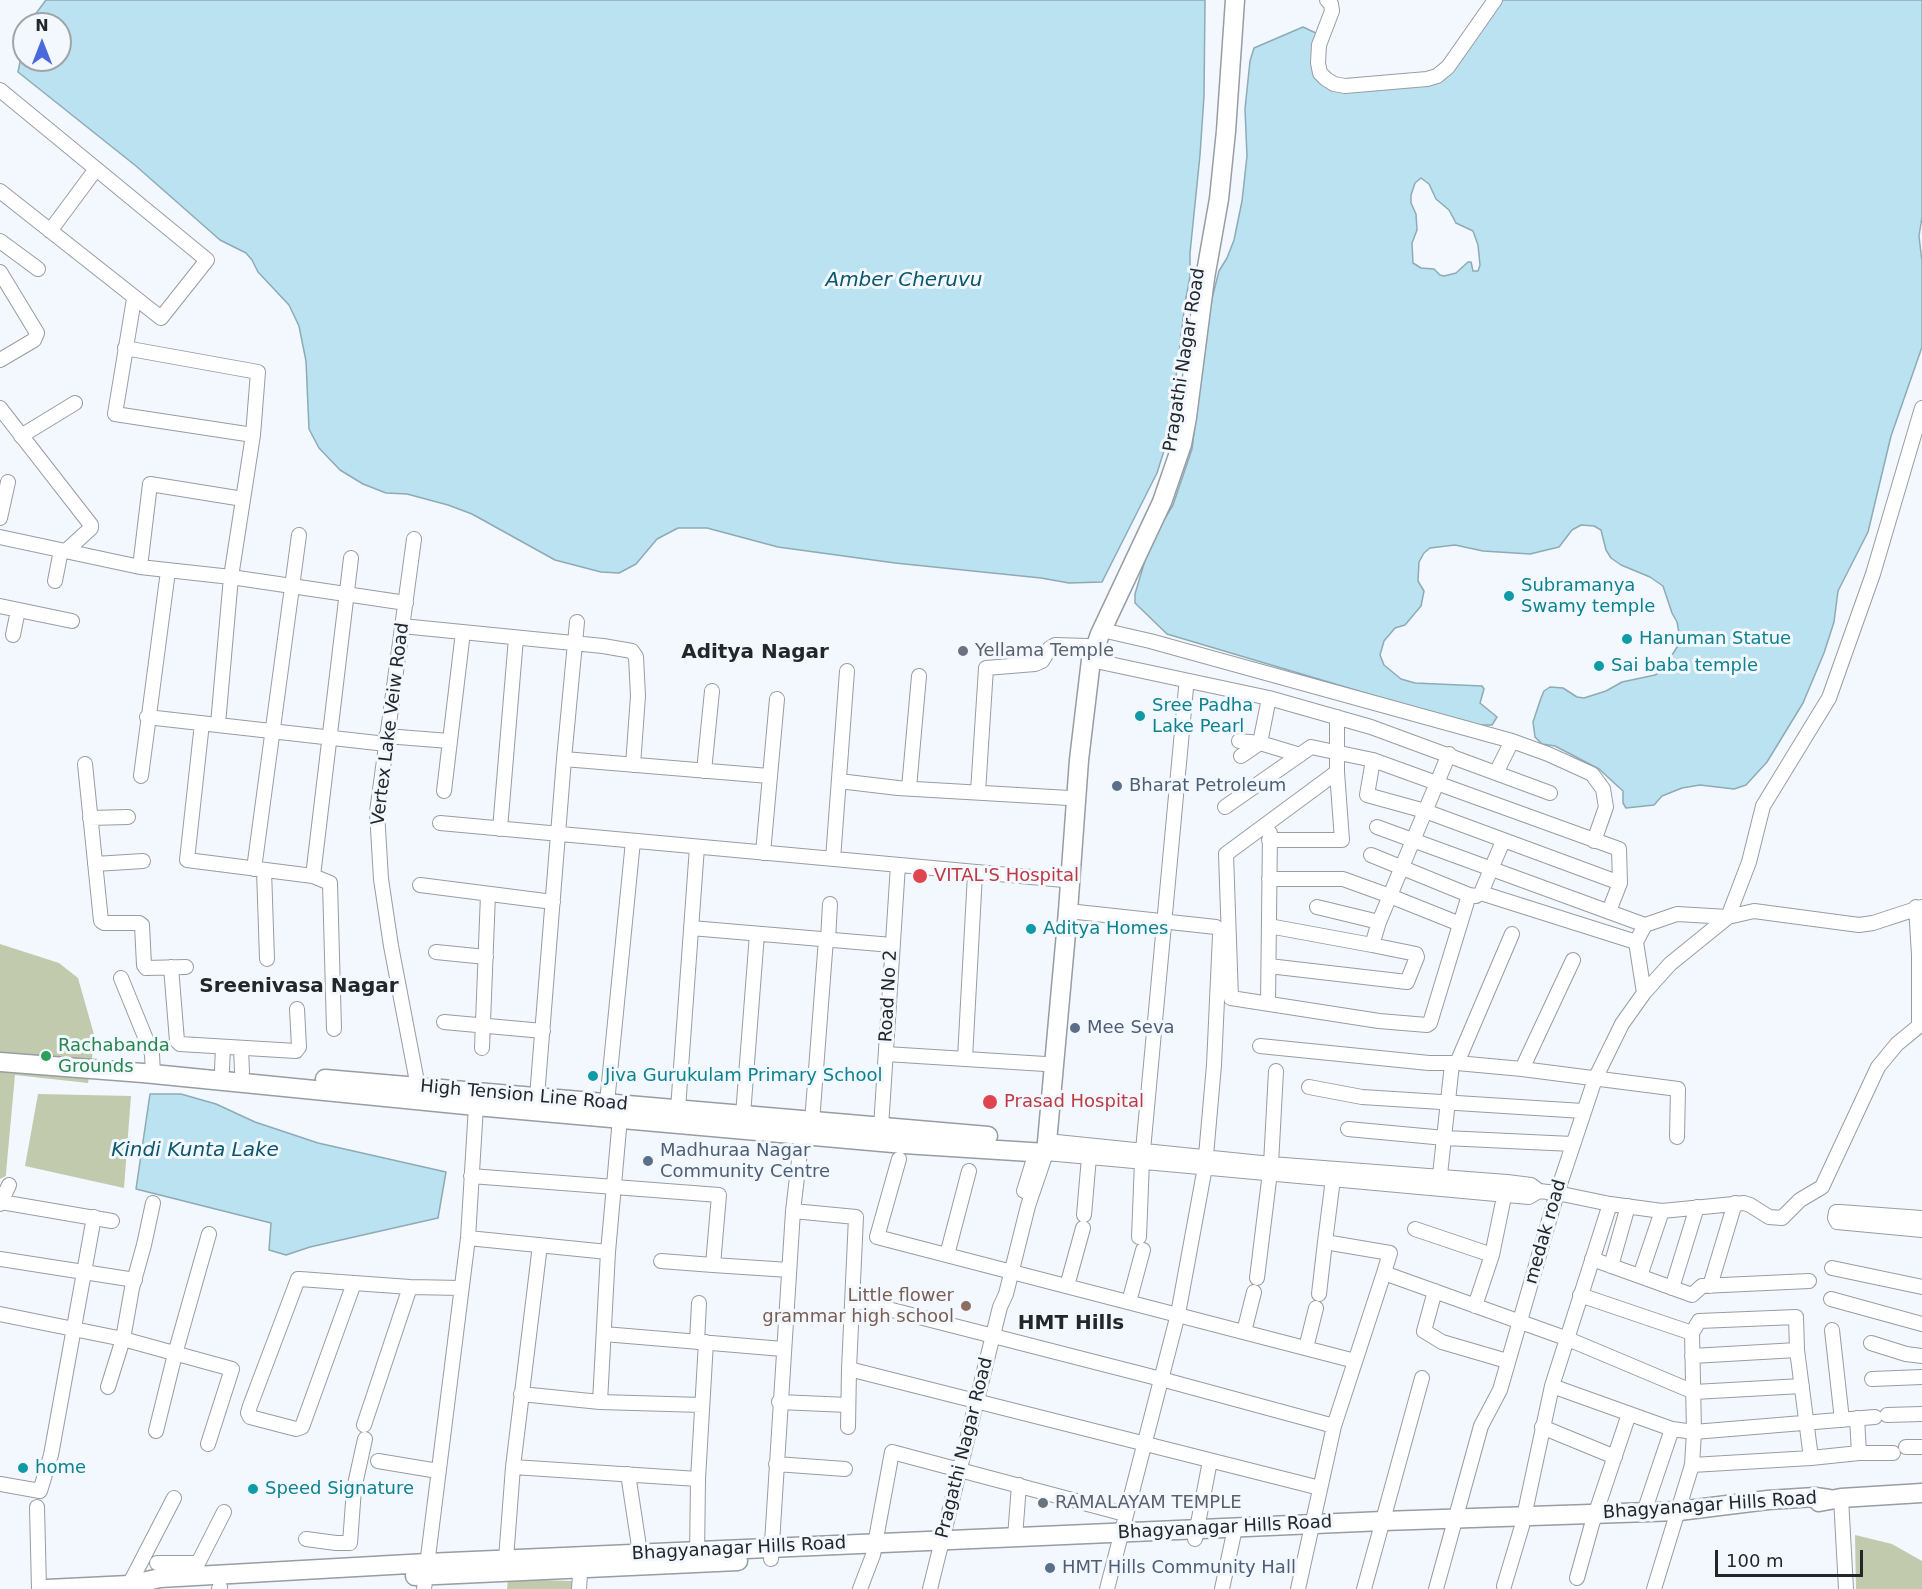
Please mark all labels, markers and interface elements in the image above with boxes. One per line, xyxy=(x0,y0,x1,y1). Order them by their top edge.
north arrow xyxy=(12,12,72,72)
text: N xyxy=(35,16,49,35)
street label: Pragathi Nagar Road xyxy=(1160,267,1210,453)
water label: Amber Cheruvu xyxy=(825,269,983,293)
place label: Subramanya Swamy temple xyxy=(1521,575,1655,618)
marker: Subramanya Swamy temple xyxy=(1502,589,1516,603)
street label: Vertex Lake Veiw Road xyxy=(368,622,414,826)
place label: Hanuman Statue xyxy=(1639,628,1791,650)
marker: Hanuman Statue xyxy=(1620,632,1634,646)
place label: Yellama Temple xyxy=(975,640,1114,662)
district label: Aditya Nagar xyxy=(681,641,829,665)
marker: Yellama Temple xyxy=(956,644,970,658)
place label: Sai baba temple xyxy=(1611,655,1758,677)
marker: Sai baba temple xyxy=(1592,659,1606,673)
place label: Sree Padha Lake Pearl xyxy=(1152,695,1253,738)
marker: Sree Padha Lake Pearl xyxy=(1133,709,1147,723)
place label: Bharat Petroleum xyxy=(1129,775,1286,797)
marker: Bharat Petroleum xyxy=(1110,779,1124,793)
place label: VITAL'S Hospital xyxy=(934,865,1079,887)
marker: VITAL'S Hospital xyxy=(911,867,929,885)
place label: Aditya Homes xyxy=(1043,918,1168,940)
marker: Aditya Homes xyxy=(1024,922,1038,936)
street label: Road No 2 xyxy=(876,949,902,1043)
district label: Sreenivasa Nagar xyxy=(199,975,399,999)
place label: Mee Seva xyxy=(1087,1017,1175,1039)
marker: Mee Seva xyxy=(1068,1021,1082,1035)
place label: Rachabanda Grounds xyxy=(58,1035,170,1078)
marker: Rachabanda Grounds xyxy=(39,1049,53,1063)
place label: Jiva Gurukulam Primary School xyxy=(605,1065,882,1087)
marker: Jiva Gurukulam Primary School xyxy=(586,1069,600,1083)
street label: High Tension Line Road xyxy=(419,1076,629,1116)
place label: Prasad Hospital xyxy=(1004,1091,1144,1113)
marker: Prasad Hospital xyxy=(981,1093,999,1111)
water label: Kindi Kunta Lake xyxy=(111,1139,279,1163)
place label: Madhuraa Nagar Community Centre xyxy=(660,1140,830,1182)
marker: Madhuraa Nagar Community Centre xyxy=(641,1154,655,1168)
street label: medak road xyxy=(1521,1177,1571,1287)
place label: Little flower grammar high school xyxy=(762,1285,954,1328)
marker: Little flower grammar high school xyxy=(959,1299,973,1313)
district label: HMT Hills xyxy=(1018,1312,1124,1336)
street label: Pragathi Nagar Road xyxy=(932,1355,998,1541)
place label: home xyxy=(35,1457,86,1479)
marker: home xyxy=(16,1461,30,1475)
place label: Speed Signature xyxy=(265,1478,414,1500)
marker: Speed Signature xyxy=(246,1482,260,1496)
street label: Bhagyanagar Hills Road xyxy=(1602,1488,1818,1524)
place label: RAMALAYAM TEMPLE xyxy=(1055,1492,1242,1514)
marker: RAMALAYAM TEMPLE xyxy=(1036,1496,1050,1510)
street label: Bhagyanagar Hills Road xyxy=(1117,1512,1333,1544)
street label: Bhagyanagar Hills Road xyxy=(631,1533,847,1565)
scale bar xyxy=(1718,1538,1866,1576)
text: 100 m xyxy=(1726,1550,1784,1571)
place label: HMT Hills Community Hall xyxy=(1062,1557,1296,1579)
marker: HMT Hills Community Hall xyxy=(1043,1561,1057,1575)

